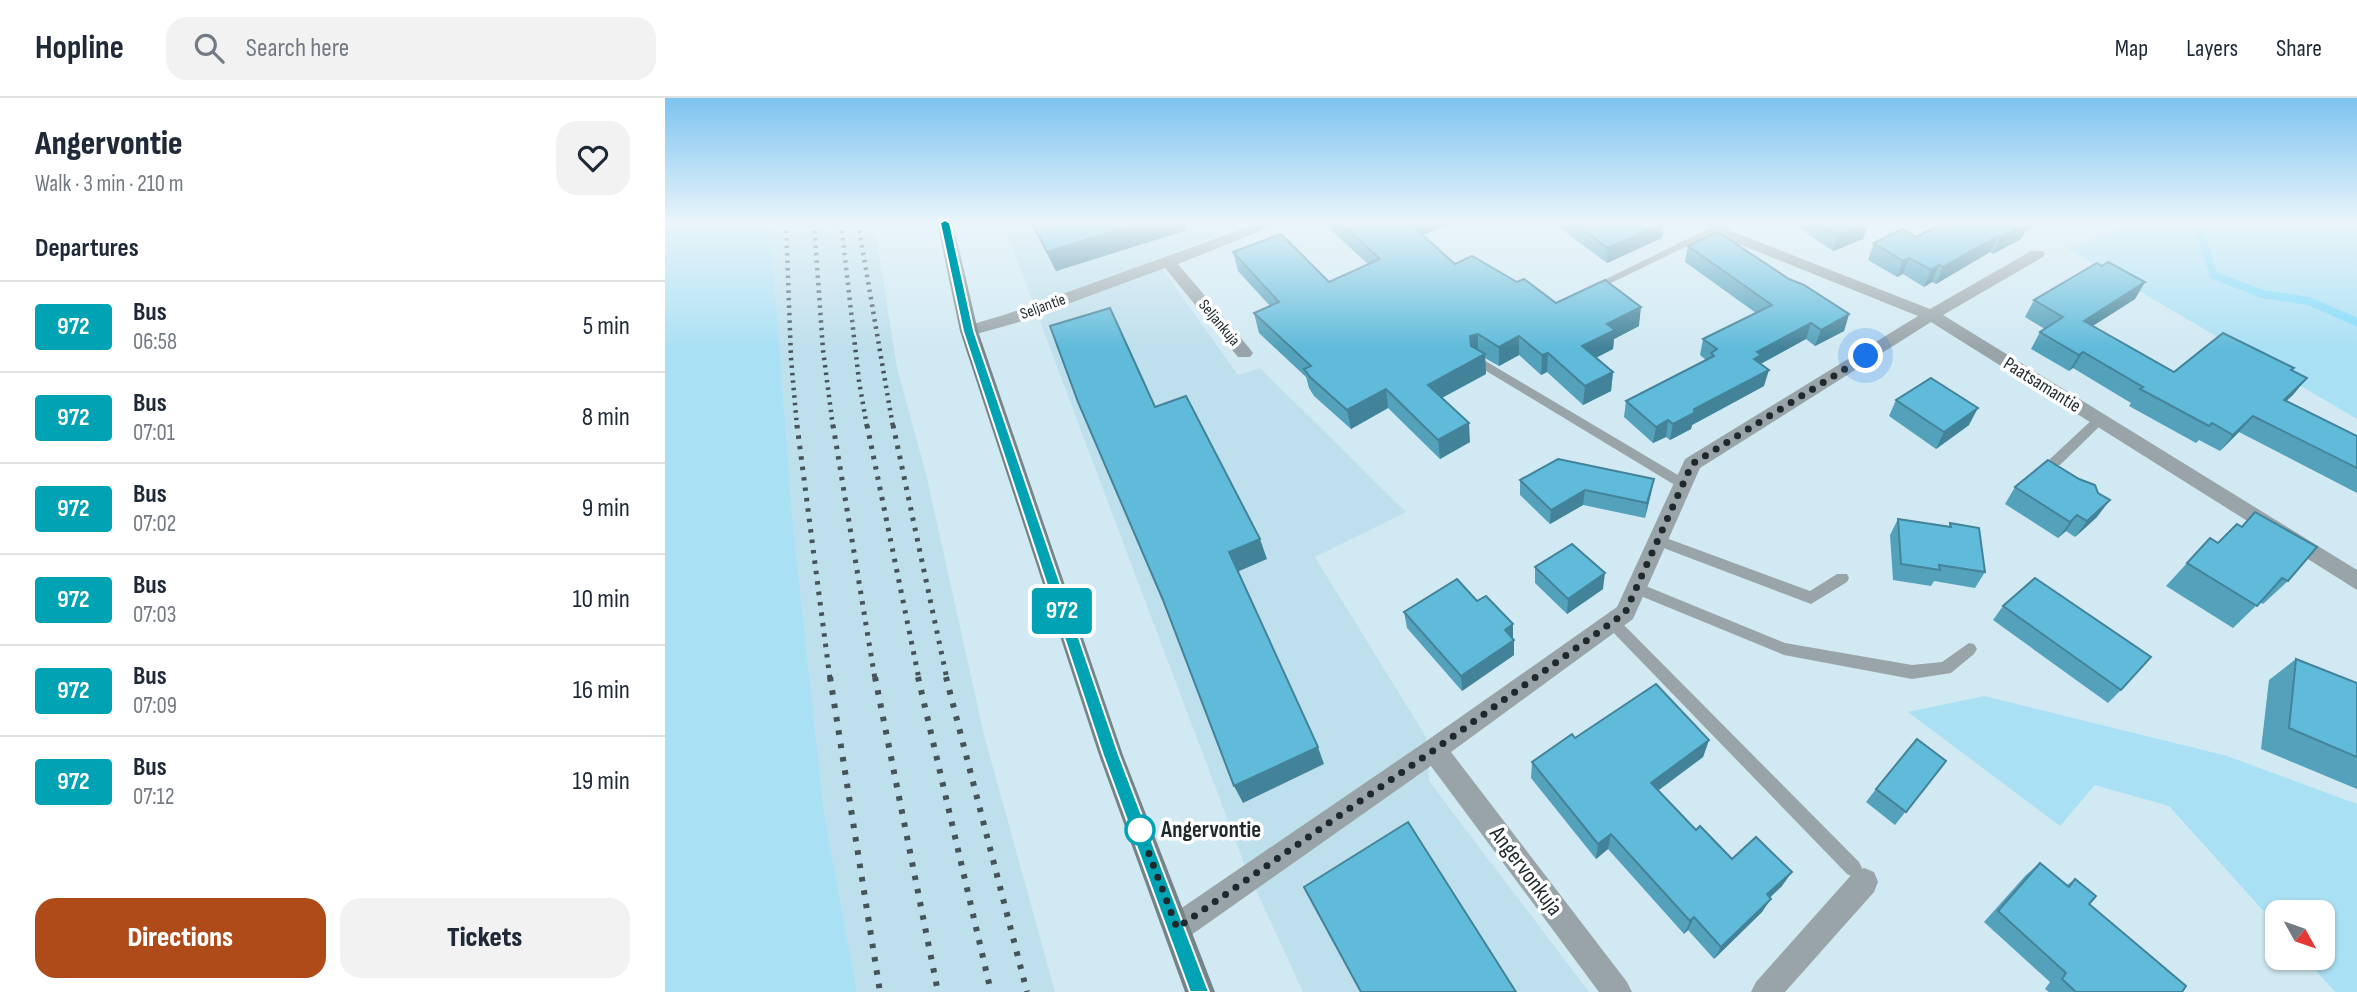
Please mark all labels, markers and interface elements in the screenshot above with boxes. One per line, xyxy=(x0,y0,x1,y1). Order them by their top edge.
search box xyxy=(166,17,656,80)
text: Hopline xyxy=(35,28,124,68)
icon: search xyxy=(190,29,228,67)
text: Search here xyxy=(246,33,349,64)
text: Map xyxy=(2115,34,2148,63)
text: Layers xyxy=(2186,34,2238,63)
text: Share xyxy=(2276,34,2322,63)
button: heart xyxy=(556,121,630,195)
text: Angervontie xyxy=(35,124,183,164)
text: Walk · 3 min · 210 m xyxy=(35,170,184,198)
text: Departures xyxy=(35,233,139,264)
street label: Seljantie xyxy=(1018,290,1068,324)
street label: Seljankuja xyxy=(1194,296,1244,350)
text: Bus xyxy=(133,297,167,328)
text: 5 min xyxy=(583,311,630,342)
text: 972 xyxy=(57,312,90,341)
text: 06:58 xyxy=(133,328,177,356)
your location xyxy=(1848,338,1883,373)
street label: Paatsamantie xyxy=(1999,352,2085,418)
text: Bus xyxy=(133,388,167,419)
text: 8 min xyxy=(582,402,630,433)
text: 972 xyxy=(57,403,90,432)
text: 07:01 xyxy=(133,419,175,447)
text: Bus xyxy=(133,479,167,510)
text: 9 min xyxy=(582,493,630,524)
text: 972 xyxy=(57,494,90,523)
text: 07:02 xyxy=(133,510,176,538)
text: Bus xyxy=(133,570,167,601)
text: 10 min xyxy=(573,584,630,615)
text: 972 xyxy=(57,585,90,614)
line badge: 972 xyxy=(1022,588,1102,634)
text: 972 xyxy=(1046,596,1078,625)
text: 07:03 xyxy=(133,601,176,629)
text: Bus xyxy=(133,661,167,692)
text: 16 min xyxy=(573,675,630,706)
text: 972 xyxy=(57,676,90,705)
text: 07:09 xyxy=(133,692,177,720)
text: Bus xyxy=(133,752,167,783)
text: 19 min xyxy=(573,766,630,797)
text: 972 xyxy=(57,767,90,796)
text: 07:12 xyxy=(133,783,174,811)
marker: Angervontie xyxy=(1125,815,1155,845)
place label: Angervontie xyxy=(1160,816,1261,844)
street label: Angervonkuja xyxy=(1483,820,1569,921)
button: Directions xyxy=(35,898,326,978)
button: Tickets xyxy=(340,898,630,978)
north arrow xyxy=(2265,900,2335,970)
map controls xyxy=(2265,900,2335,970)

